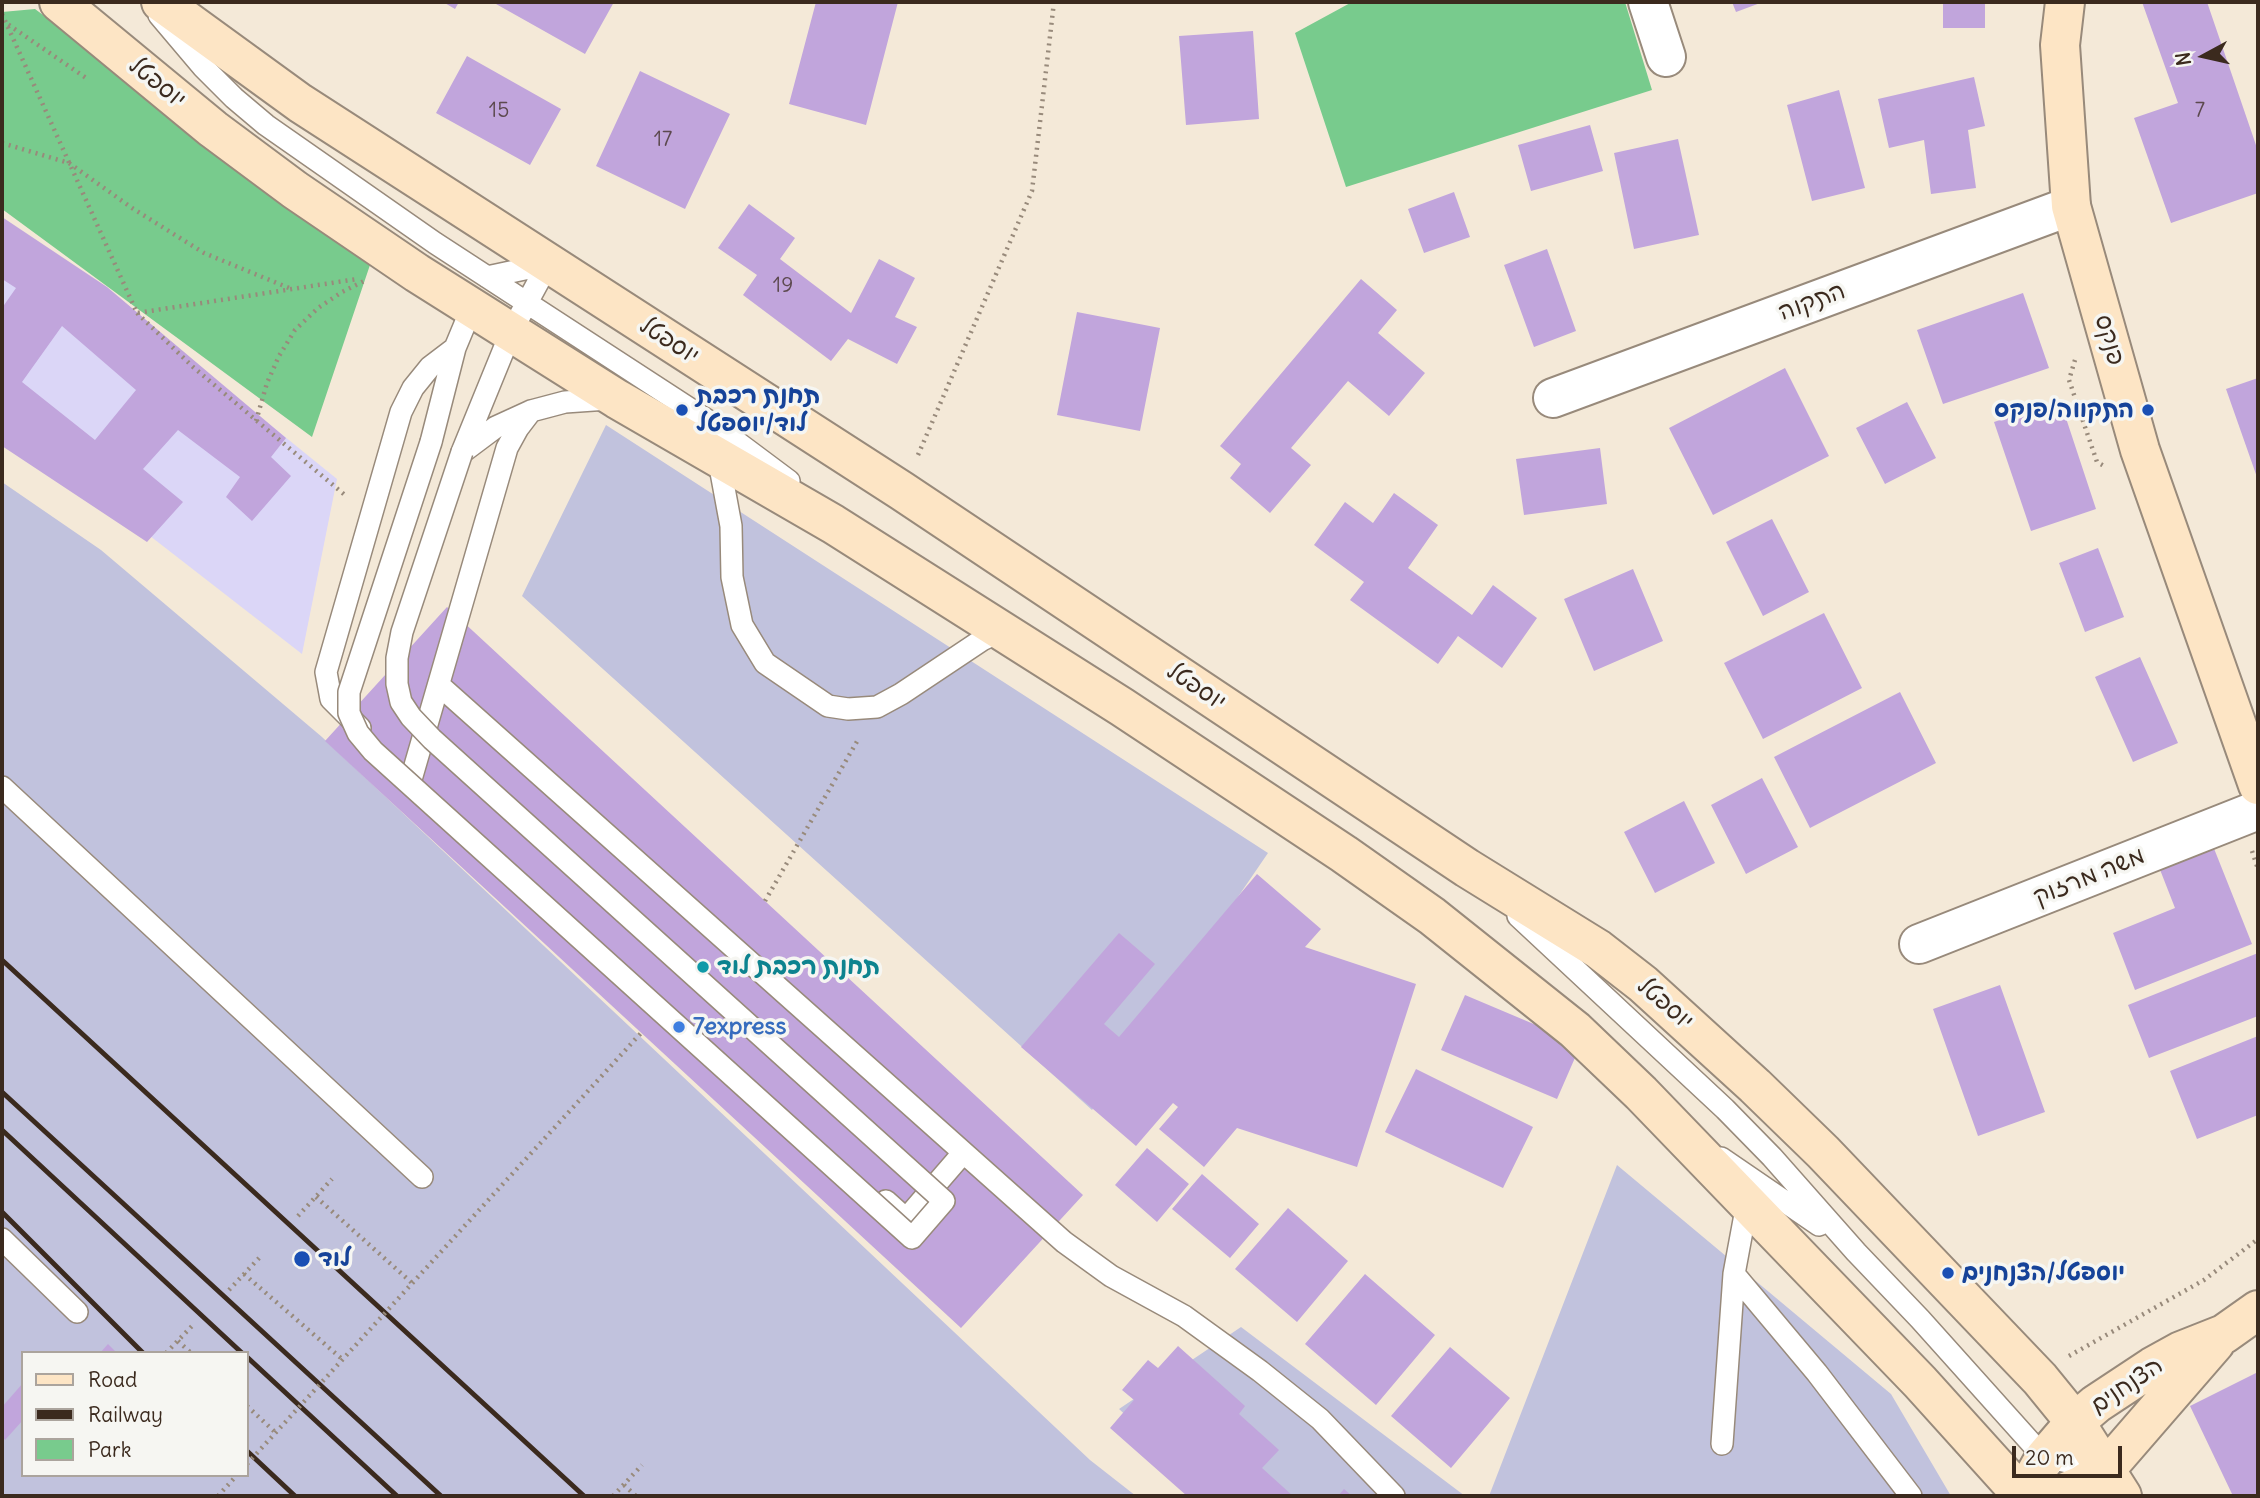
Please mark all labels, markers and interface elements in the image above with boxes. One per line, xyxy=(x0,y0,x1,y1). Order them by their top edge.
north arrow xyxy=(2169,21,2239,91)
street label: יוספטל xyxy=(123,51,191,115)
text: N xyxy=(2170,51,2196,67)
house number: 15 xyxy=(489,98,509,124)
house number: 7 xyxy=(2195,98,2205,124)
house number: 17 xyxy=(654,127,672,153)
house number: 19 xyxy=(773,273,793,299)
street label: התקוה xyxy=(1775,277,1849,327)
street label: יוספטל xyxy=(634,311,704,371)
street label: פנקס xyxy=(2088,311,2130,369)
place label: תחנת רכבת לוד/יוספטל xyxy=(696,382,820,438)
place label: התקווה/פנקס xyxy=(1994,396,2134,424)
marker: תחנת רכבת לוד/יוספטל xyxy=(674,402,690,418)
marker: התקווה/פנקס xyxy=(2140,402,2156,418)
street label: יוספטל xyxy=(1161,657,1231,717)
street label: משה מרזוק xyxy=(2029,842,2149,912)
place label: תחנת רכבת לוד xyxy=(717,953,880,981)
marker: תחנת רכבת לוד xyxy=(695,959,711,975)
street label: יוספטל xyxy=(1631,972,1699,1036)
place label: 7express xyxy=(693,1013,786,1041)
marker: 7express xyxy=(671,1019,687,1035)
place label: לוד xyxy=(318,1245,351,1273)
marker: לוד xyxy=(292,1249,312,1269)
place label: יוספטל/הצנחנים xyxy=(1962,1259,2125,1287)
marker: יוספטל/הצנחנים xyxy=(1940,1265,1956,1281)
legend xyxy=(21,1351,248,1477)
street label: הצנחנים xyxy=(2085,1351,2169,1421)
text: Road xyxy=(88,1366,137,1393)
text: Railway xyxy=(88,1401,163,1428)
scale bar xyxy=(2015,1432,2125,1476)
text: Park xyxy=(88,1436,131,1463)
text: 20 m xyxy=(2025,1444,2074,1471)

